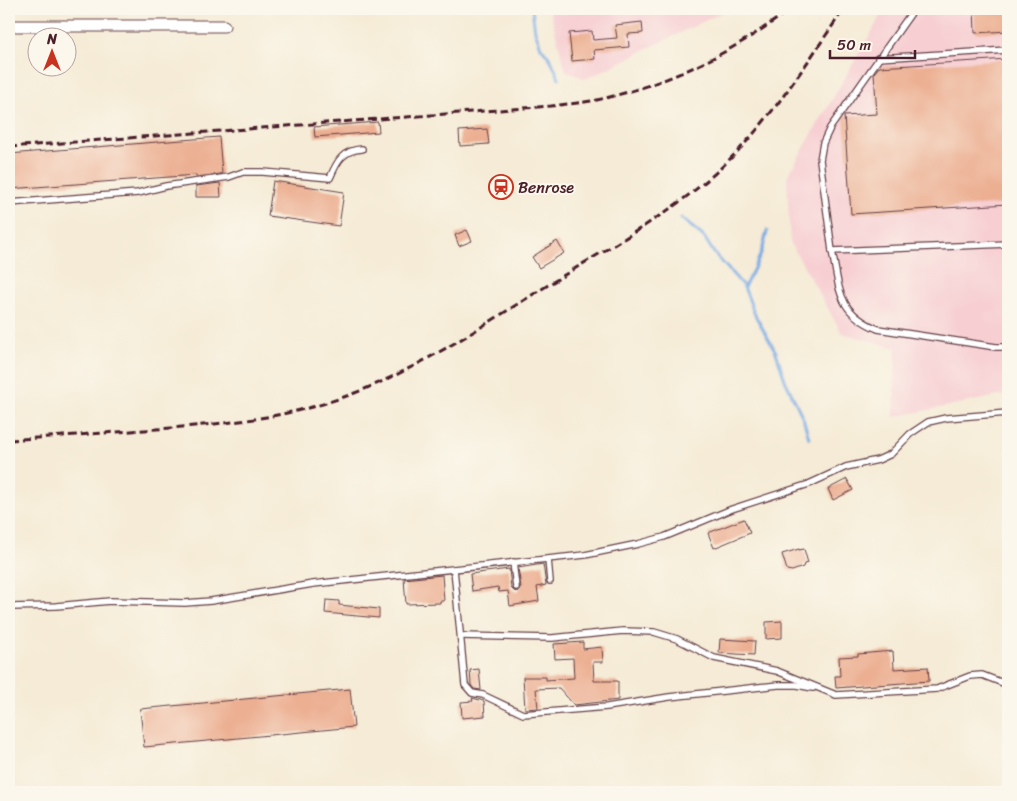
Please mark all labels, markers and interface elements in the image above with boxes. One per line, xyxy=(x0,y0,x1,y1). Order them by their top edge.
text: N xyxy=(46,27,57,52)
north arrow xyxy=(28,28,78,78)
scale bar xyxy=(830,28,914,60)
text: 50 m xyxy=(837,32,872,58)
place label: Benrose xyxy=(518,173,574,202)
station icon: Benrose xyxy=(488,174,514,200)

